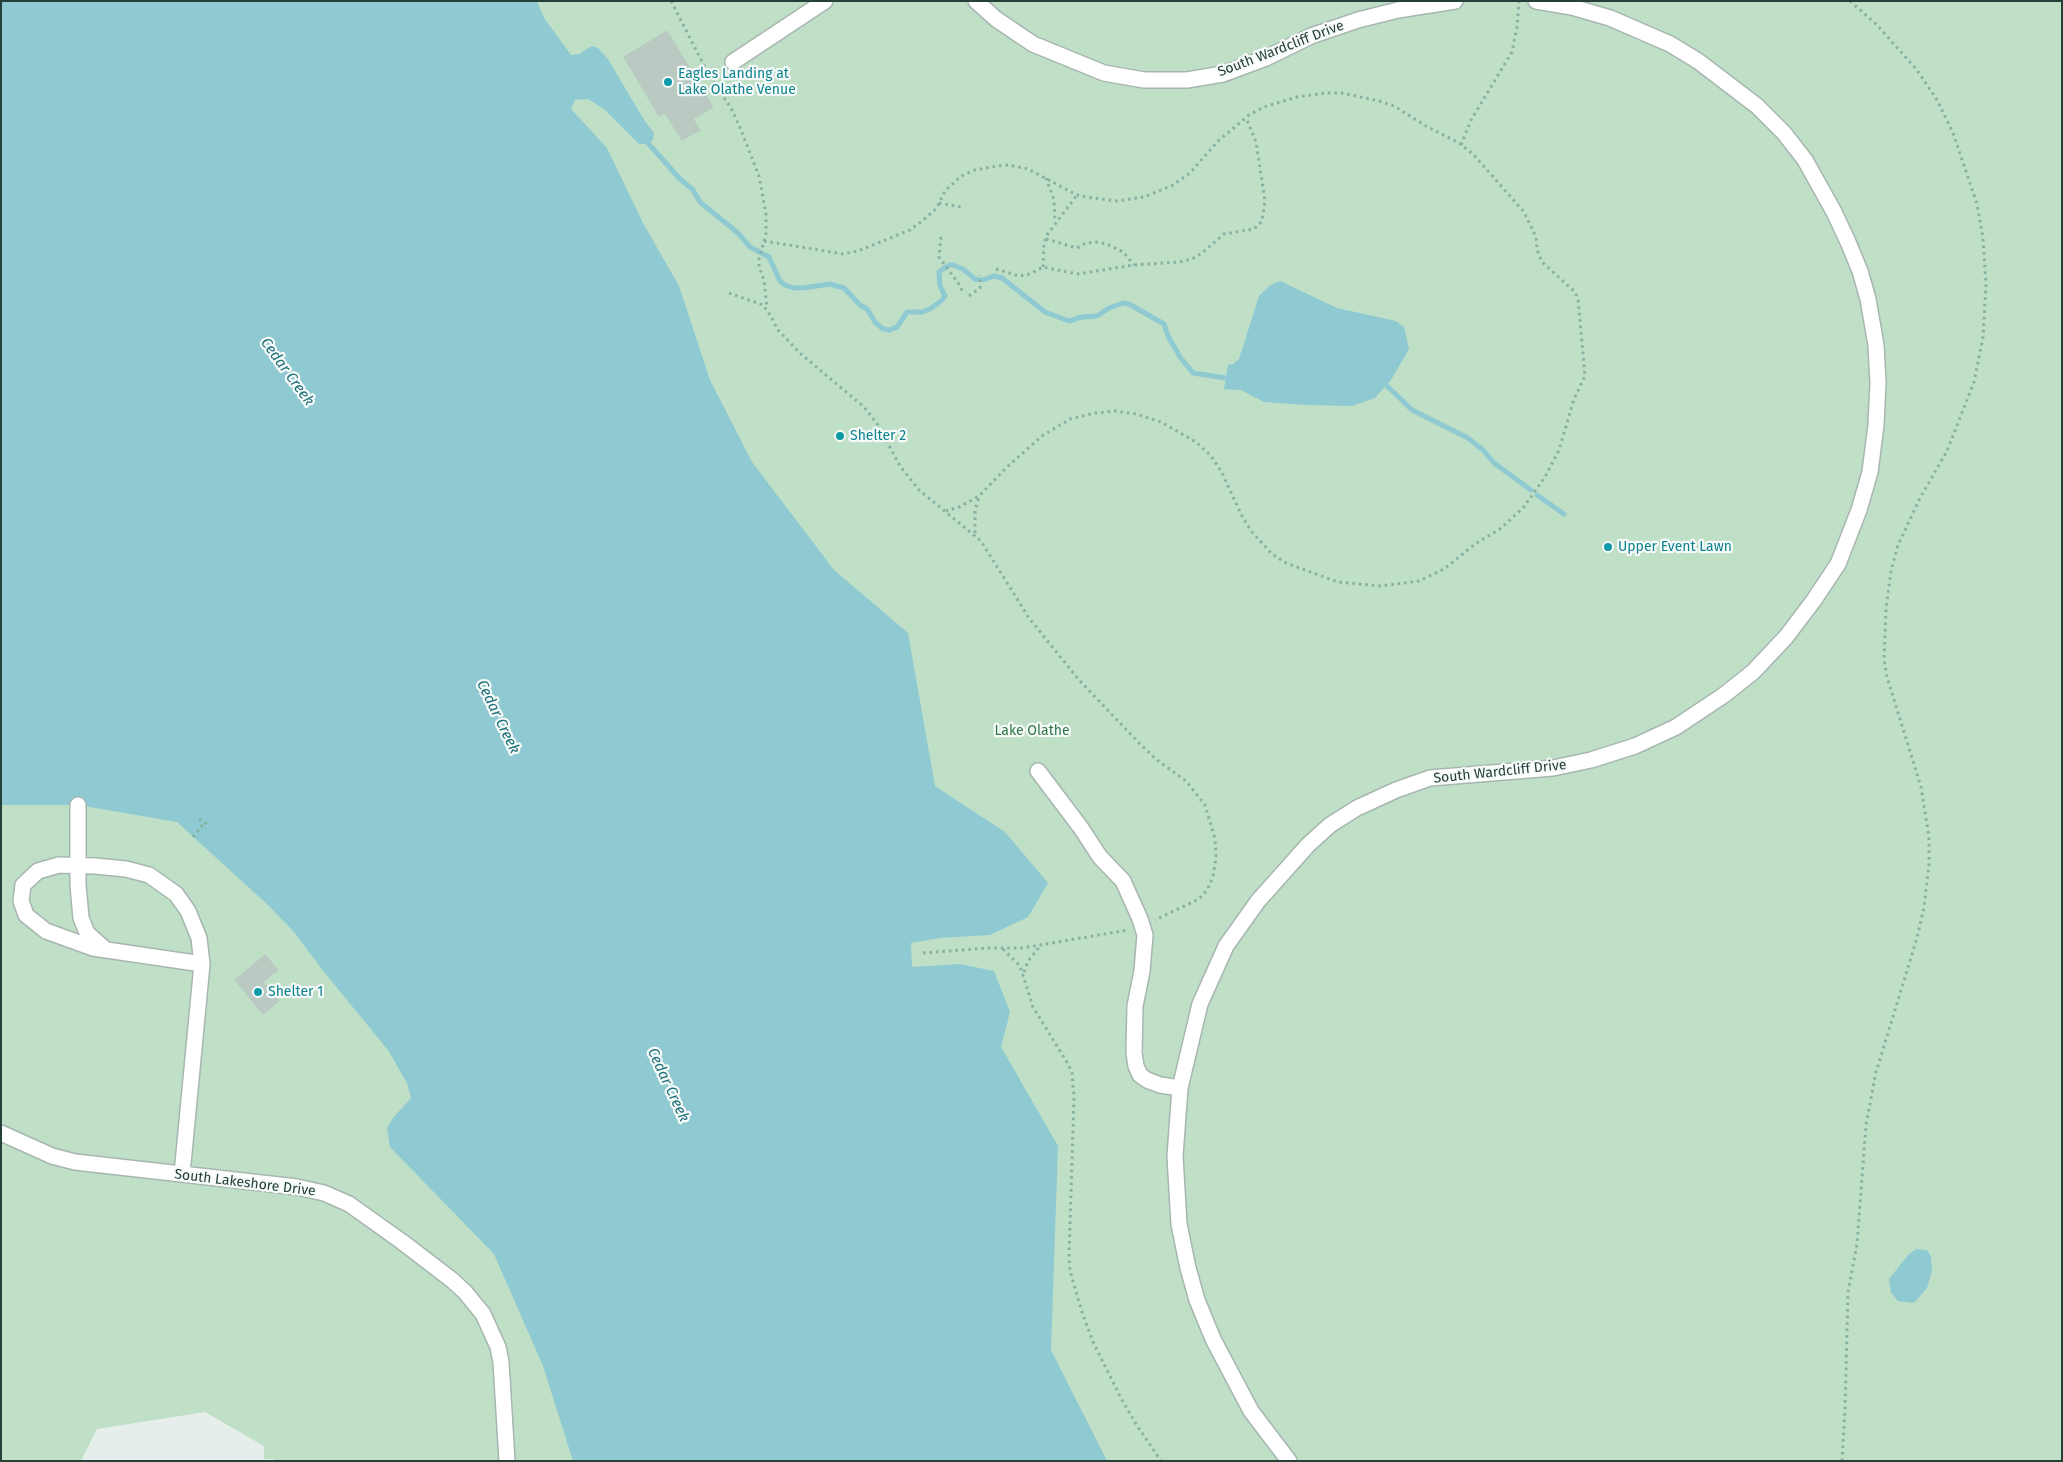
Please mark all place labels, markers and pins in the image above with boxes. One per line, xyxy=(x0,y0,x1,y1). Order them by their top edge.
place label: Eagles Landing at Lake Olathe Venue xyxy=(678,66,796,98)
marker: Eagles Landing at Lake Olathe Venue xyxy=(662,76,674,88)
place label: Shelter 2 xyxy=(850,428,906,444)
marker: Shelter 2 xyxy=(834,430,846,442)
place label: Upper Event Lawn xyxy=(1618,539,1732,555)
marker: Upper Event Lawn xyxy=(1602,541,1614,553)
place label: Shelter 1 xyxy=(268,984,323,1000)
marker: Shelter 1 xyxy=(252,986,264,998)

